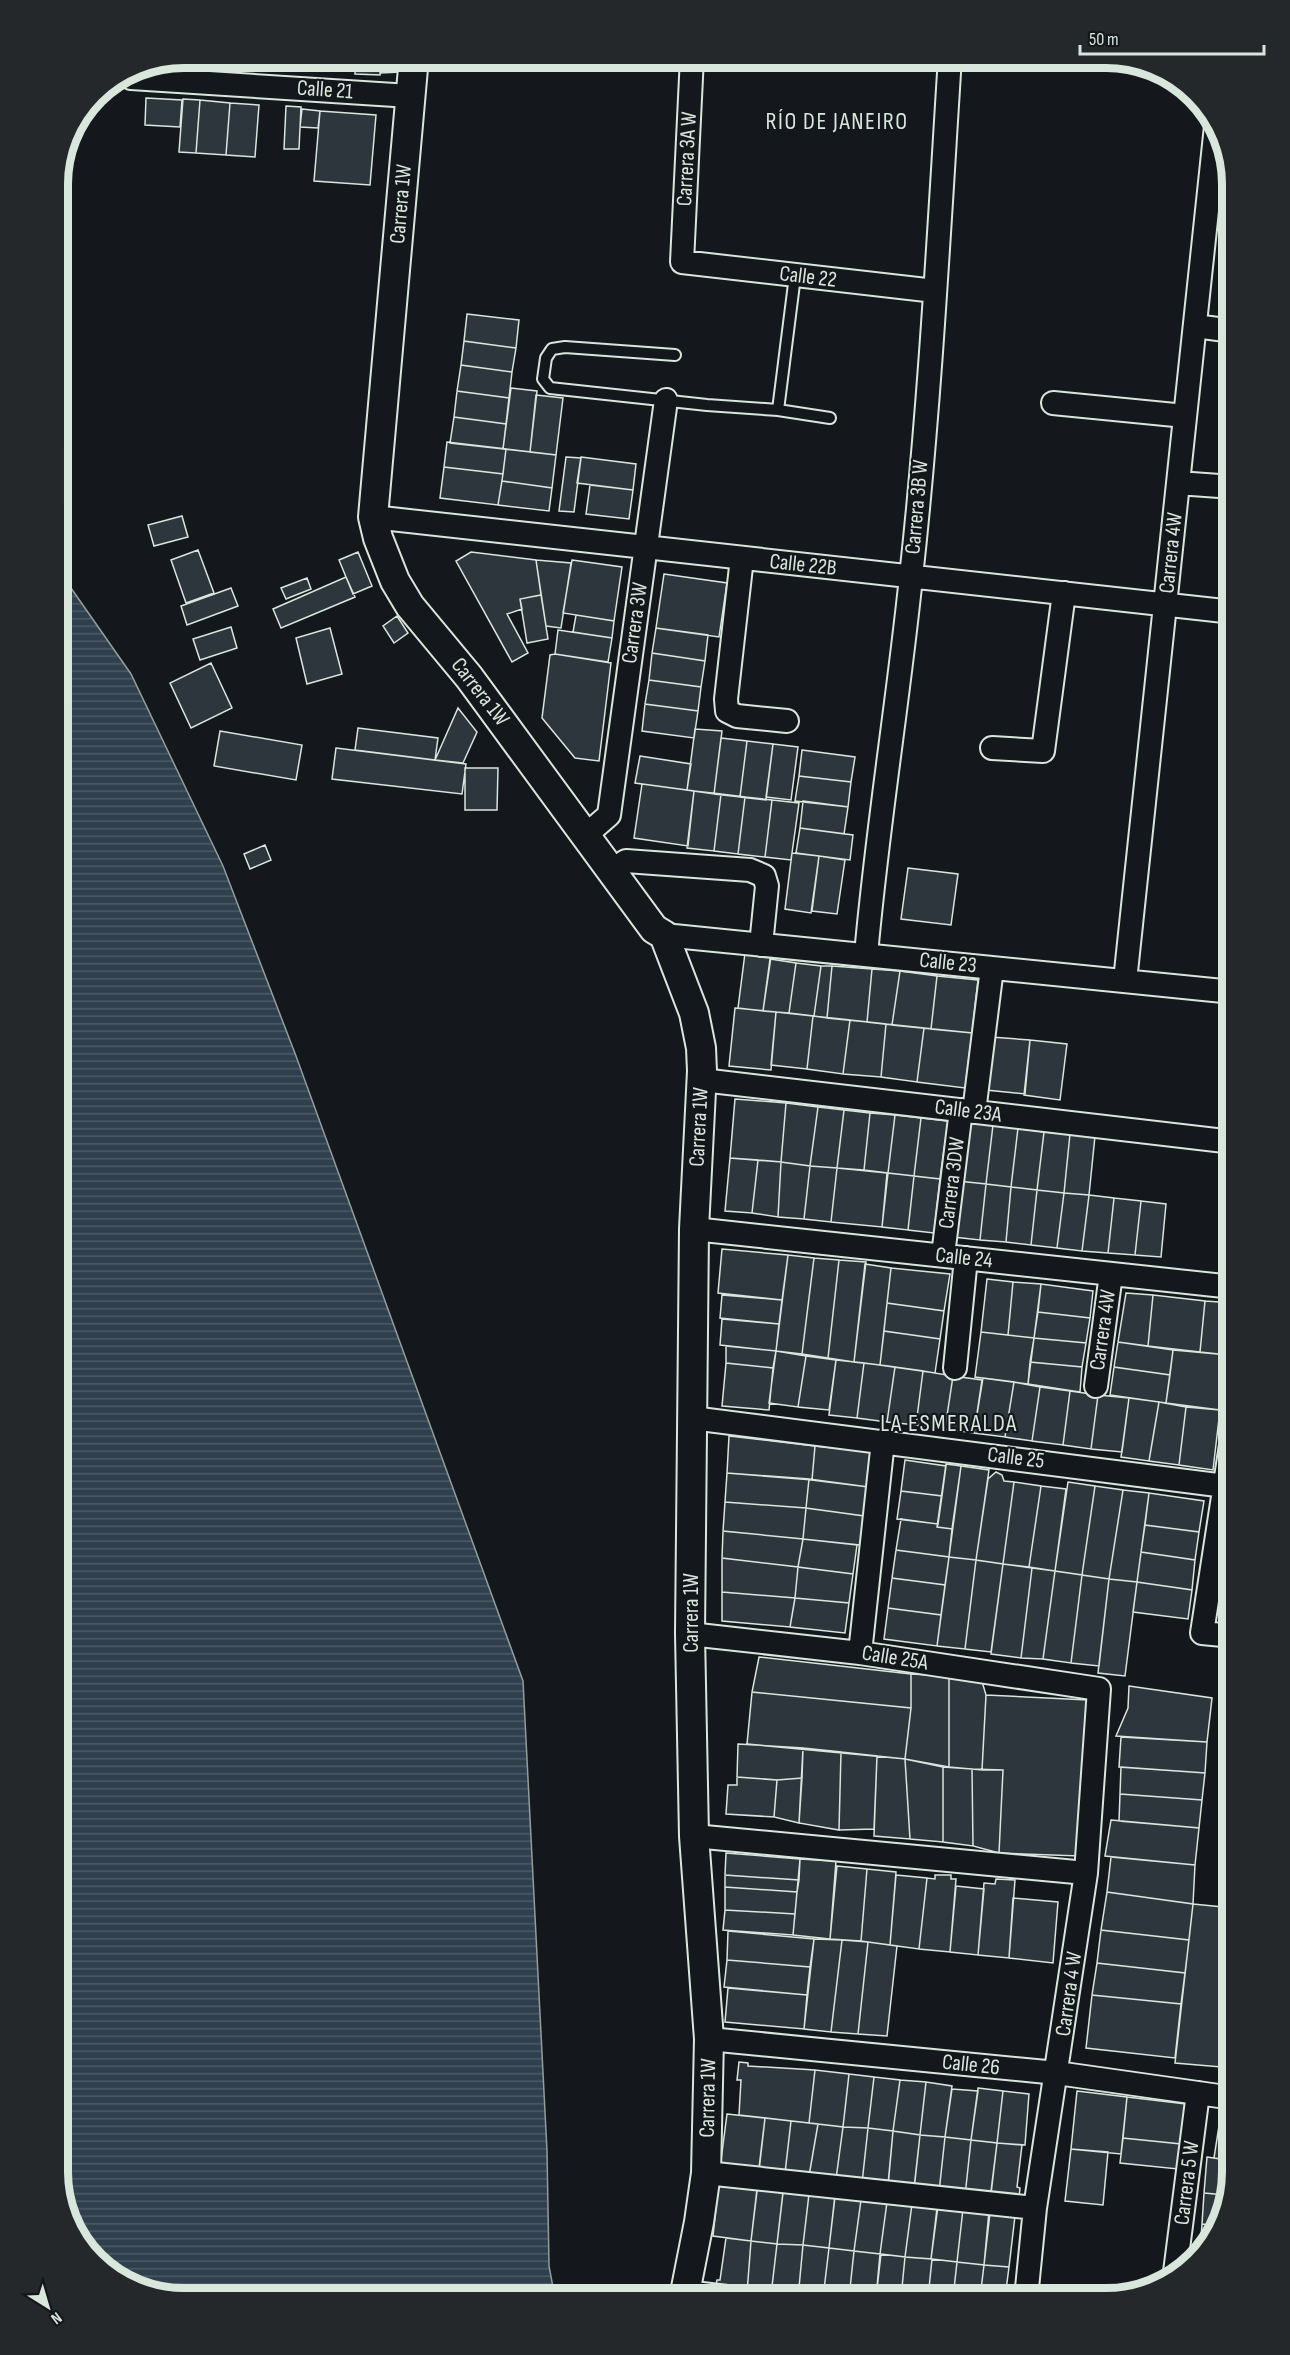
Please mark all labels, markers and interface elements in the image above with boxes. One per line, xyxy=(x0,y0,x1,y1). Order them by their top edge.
scale bar xyxy=(1080,18,1264,56)
text: 50 m xyxy=(1089,29,1119,50)
street label: Calle 21 xyxy=(296,75,354,105)
district label: RÍO DE JANEIRO xyxy=(765,107,909,136)
street label: Carrera 3A W xyxy=(671,111,703,207)
street label: Carrera 1W xyxy=(384,163,418,245)
street label: Calle 22 xyxy=(778,260,838,294)
street label: Carrera 3B W xyxy=(899,459,935,555)
street label: Carrera 4W xyxy=(1153,511,1189,595)
street label: Calle 22B xyxy=(768,548,838,582)
street label: Carrera 3W xyxy=(616,581,654,665)
street label: Carrera 1W xyxy=(445,652,515,732)
street label: Calle 23 xyxy=(918,947,978,979)
street label: Carrera 1W xyxy=(683,1087,715,1167)
street label: Calle 23A xyxy=(933,1094,1003,1129)
street label: Carrera 3DW xyxy=(933,1136,971,1230)
street label: Calle 24 xyxy=(934,1242,994,1274)
street label: Carrera 4W xyxy=(1084,1288,1122,1372)
district label: LA ESMERALDA xyxy=(880,1409,1018,1438)
street label: Calle 25 xyxy=(986,1441,1046,1475)
street label: Carrera 1W xyxy=(678,1573,705,1653)
street label: Calle 25A xyxy=(860,1639,931,1677)
street label: Carrera 4 W xyxy=(1050,1950,1088,2038)
street label: Calle 26 xyxy=(941,2049,1001,2081)
street label: Carrera 1W xyxy=(694,2058,722,2138)
street label: Carrera 5 W xyxy=(1168,2139,1206,2227)
north arrow xyxy=(18,2277,78,2337)
text: N xyxy=(47,2308,65,2328)

